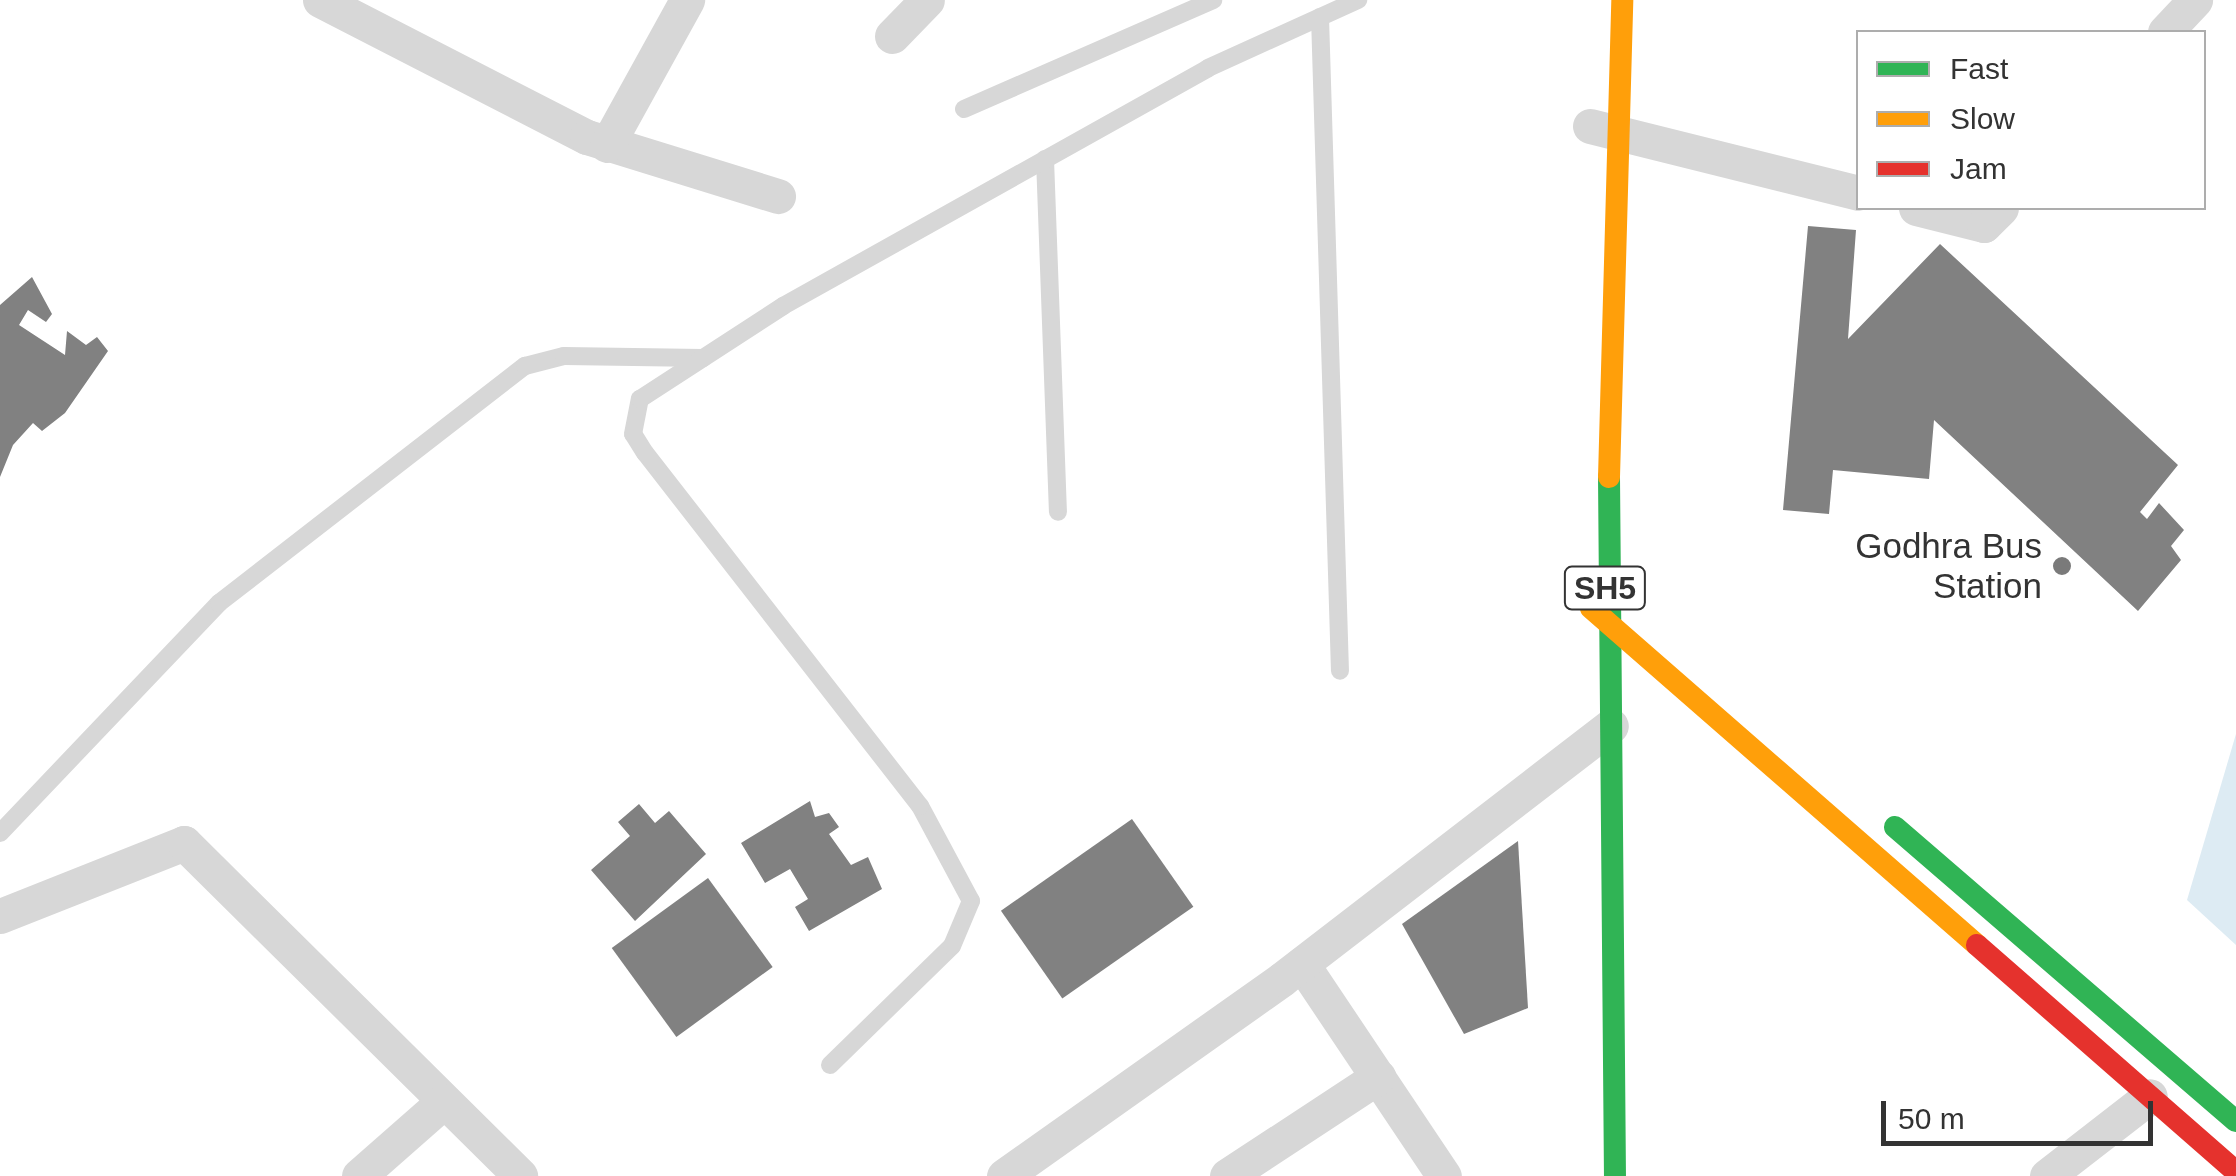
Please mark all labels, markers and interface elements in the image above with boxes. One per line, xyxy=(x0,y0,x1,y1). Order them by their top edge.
legend xyxy=(1856,30,2206,210)
text: Fast xyxy=(1950,52,2008,85)
text: Slow xyxy=(1950,102,2015,135)
text: Jam xyxy=(1950,152,2007,185)
place label: Godhra Bus Station xyxy=(1855,525,2042,607)
marker: Godhra Bus Station xyxy=(2051,555,2073,577)
road number: SH5 xyxy=(1562,561,1648,615)
scale bar xyxy=(1886,1081,2158,1143)
text: 50 m xyxy=(1898,1102,1965,1135)

